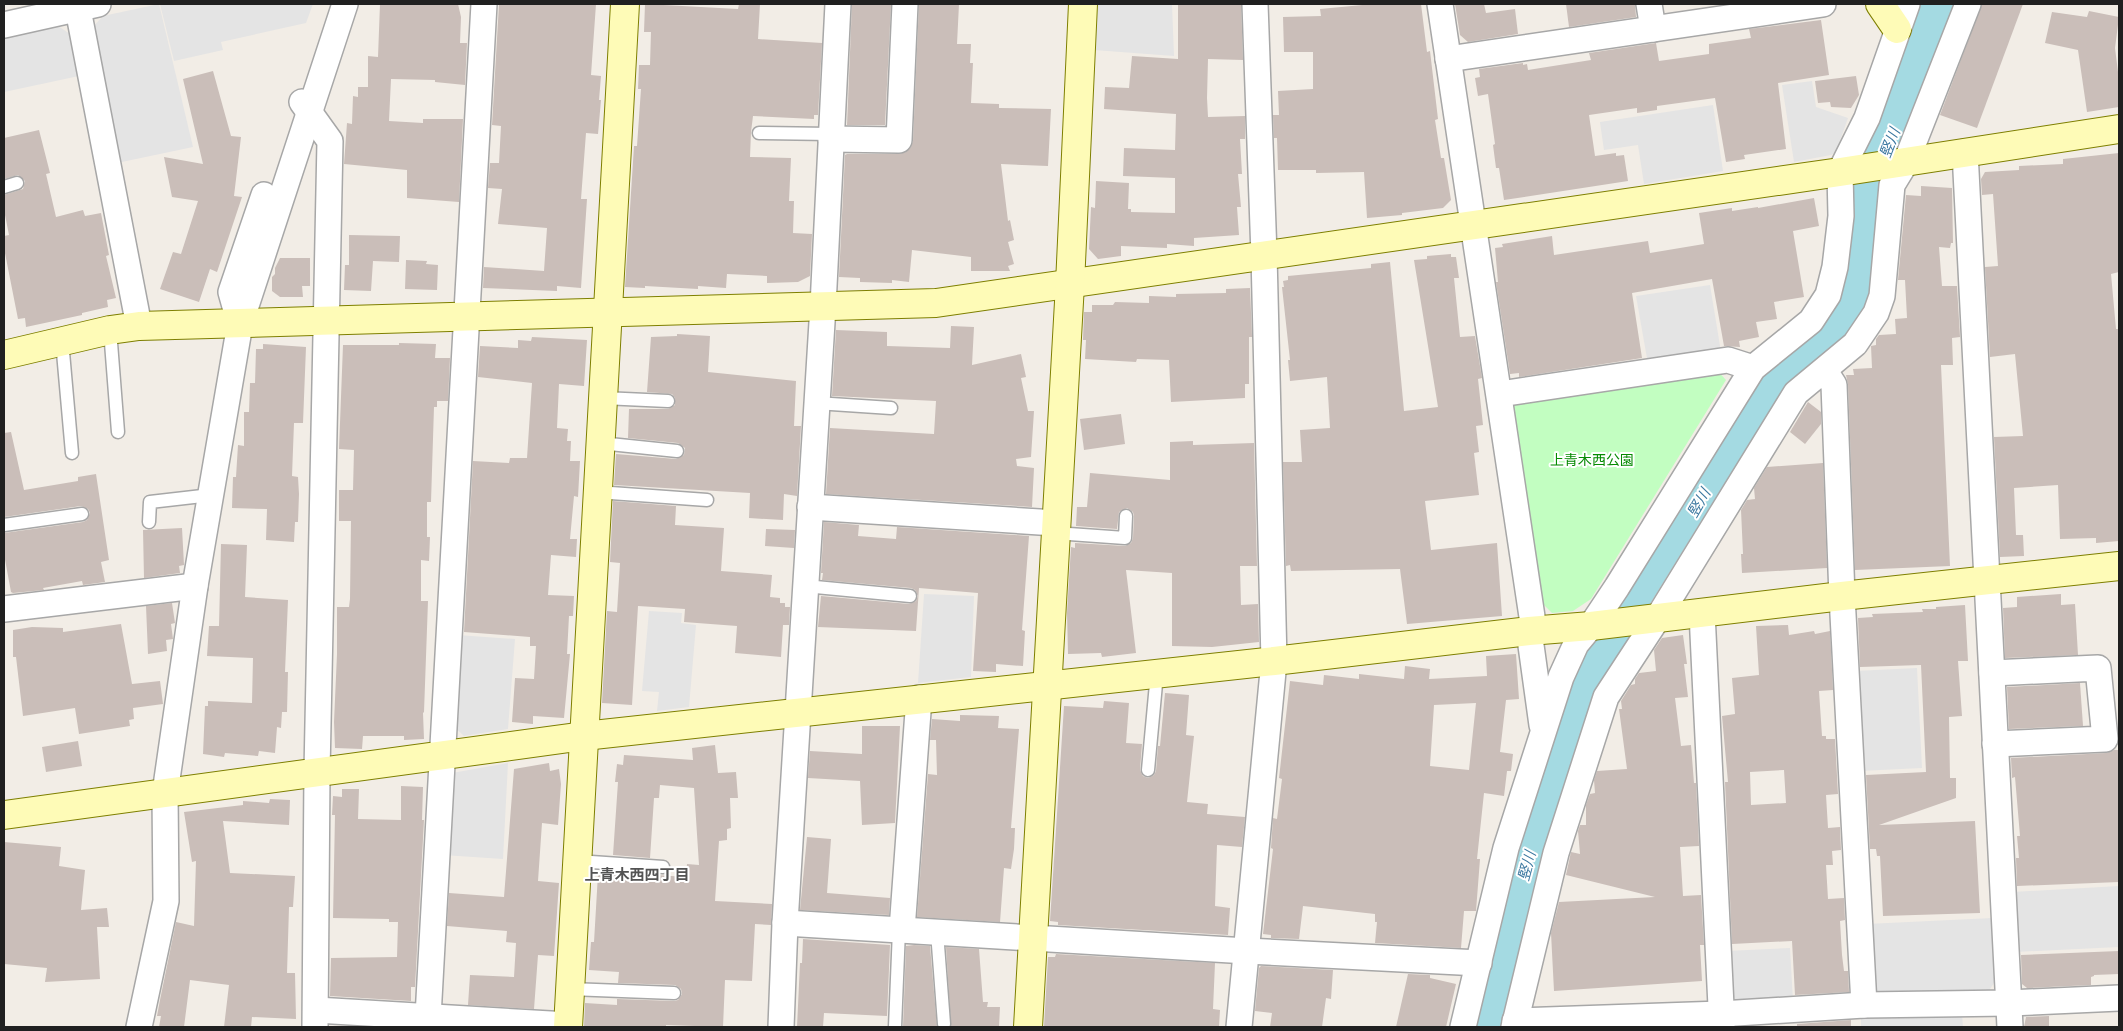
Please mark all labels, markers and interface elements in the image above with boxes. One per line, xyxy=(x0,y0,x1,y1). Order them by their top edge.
water label: 竪川 xyxy=(1875,124,1904,160)
park label: 上青木西公園 xyxy=(1550,451,1634,468)
water label: 竪川 xyxy=(1683,483,1714,520)
water label: 竪川 xyxy=(1513,847,1539,883)
district label: 上青木西四丁目 xyxy=(584,865,690,883)

